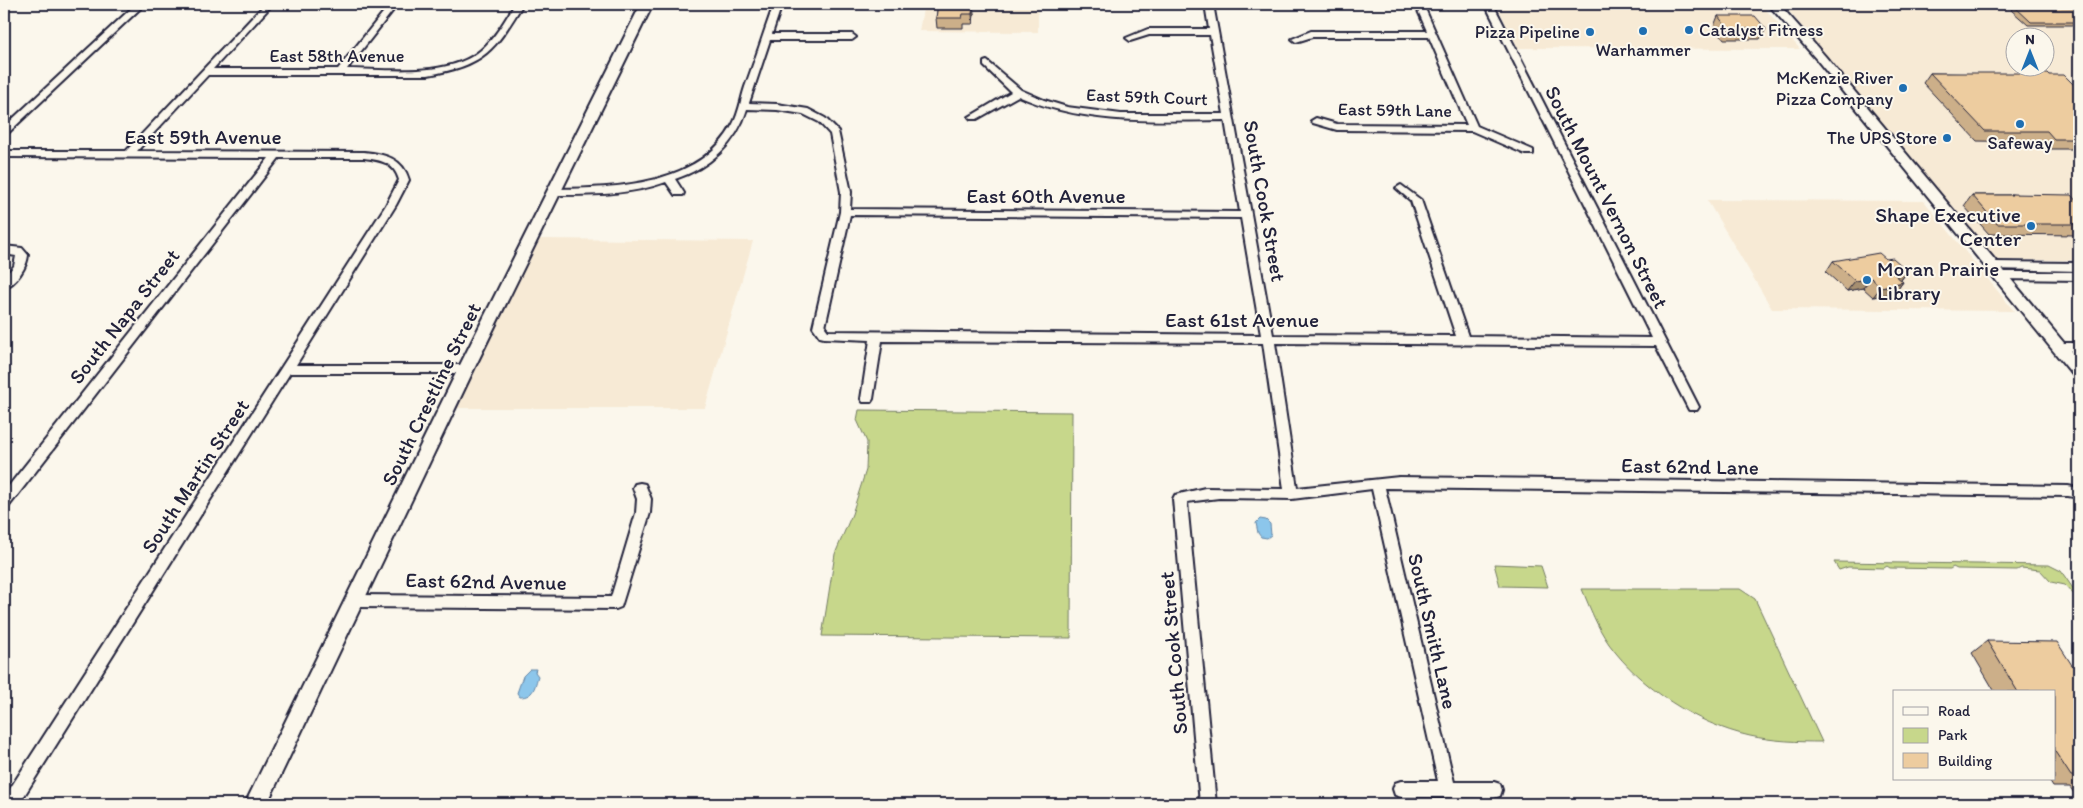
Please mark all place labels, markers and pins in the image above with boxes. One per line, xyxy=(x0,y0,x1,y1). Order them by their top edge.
place label: Catalyst Fitness xyxy=(1699,19,1823,41)
place label: Pizza Pipeline xyxy=(1475,21,1580,43)
marker: Catalyst Fitness xyxy=(1683,24,1695,36)
marker: Warhammer xyxy=(1637,25,1649,37)
marker: Pizza Pipeline xyxy=(1584,26,1596,38)
place label: Warhammer xyxy=(1595,39,1691,61)
place label: McKenzie River Pizza Company xyxy=(1776,67,1893,110)
marker: McKenzie River Pizza Company xyxy=(1897,82,1909,94)
marker: Safeway xyxy=(2014,118,2026,130)
place label: The UPS Store xyxy=(1827,127,1937,149)
marker: The UPS Store xyxy=(1941,132,1953,144)
place label: Safeway xyxy=(1988,132,2053,154)
place label: Shape Executive Center xyxy=(1875,202,2022,251)
marker: Shape Executive Center xyxy=(2025,220,2037,232)
place label: Moran Prairie Library xyxy=(1877,256,1999,305)
marker: Moran Prairie Library xyxy=(1861,274,1873,286)

